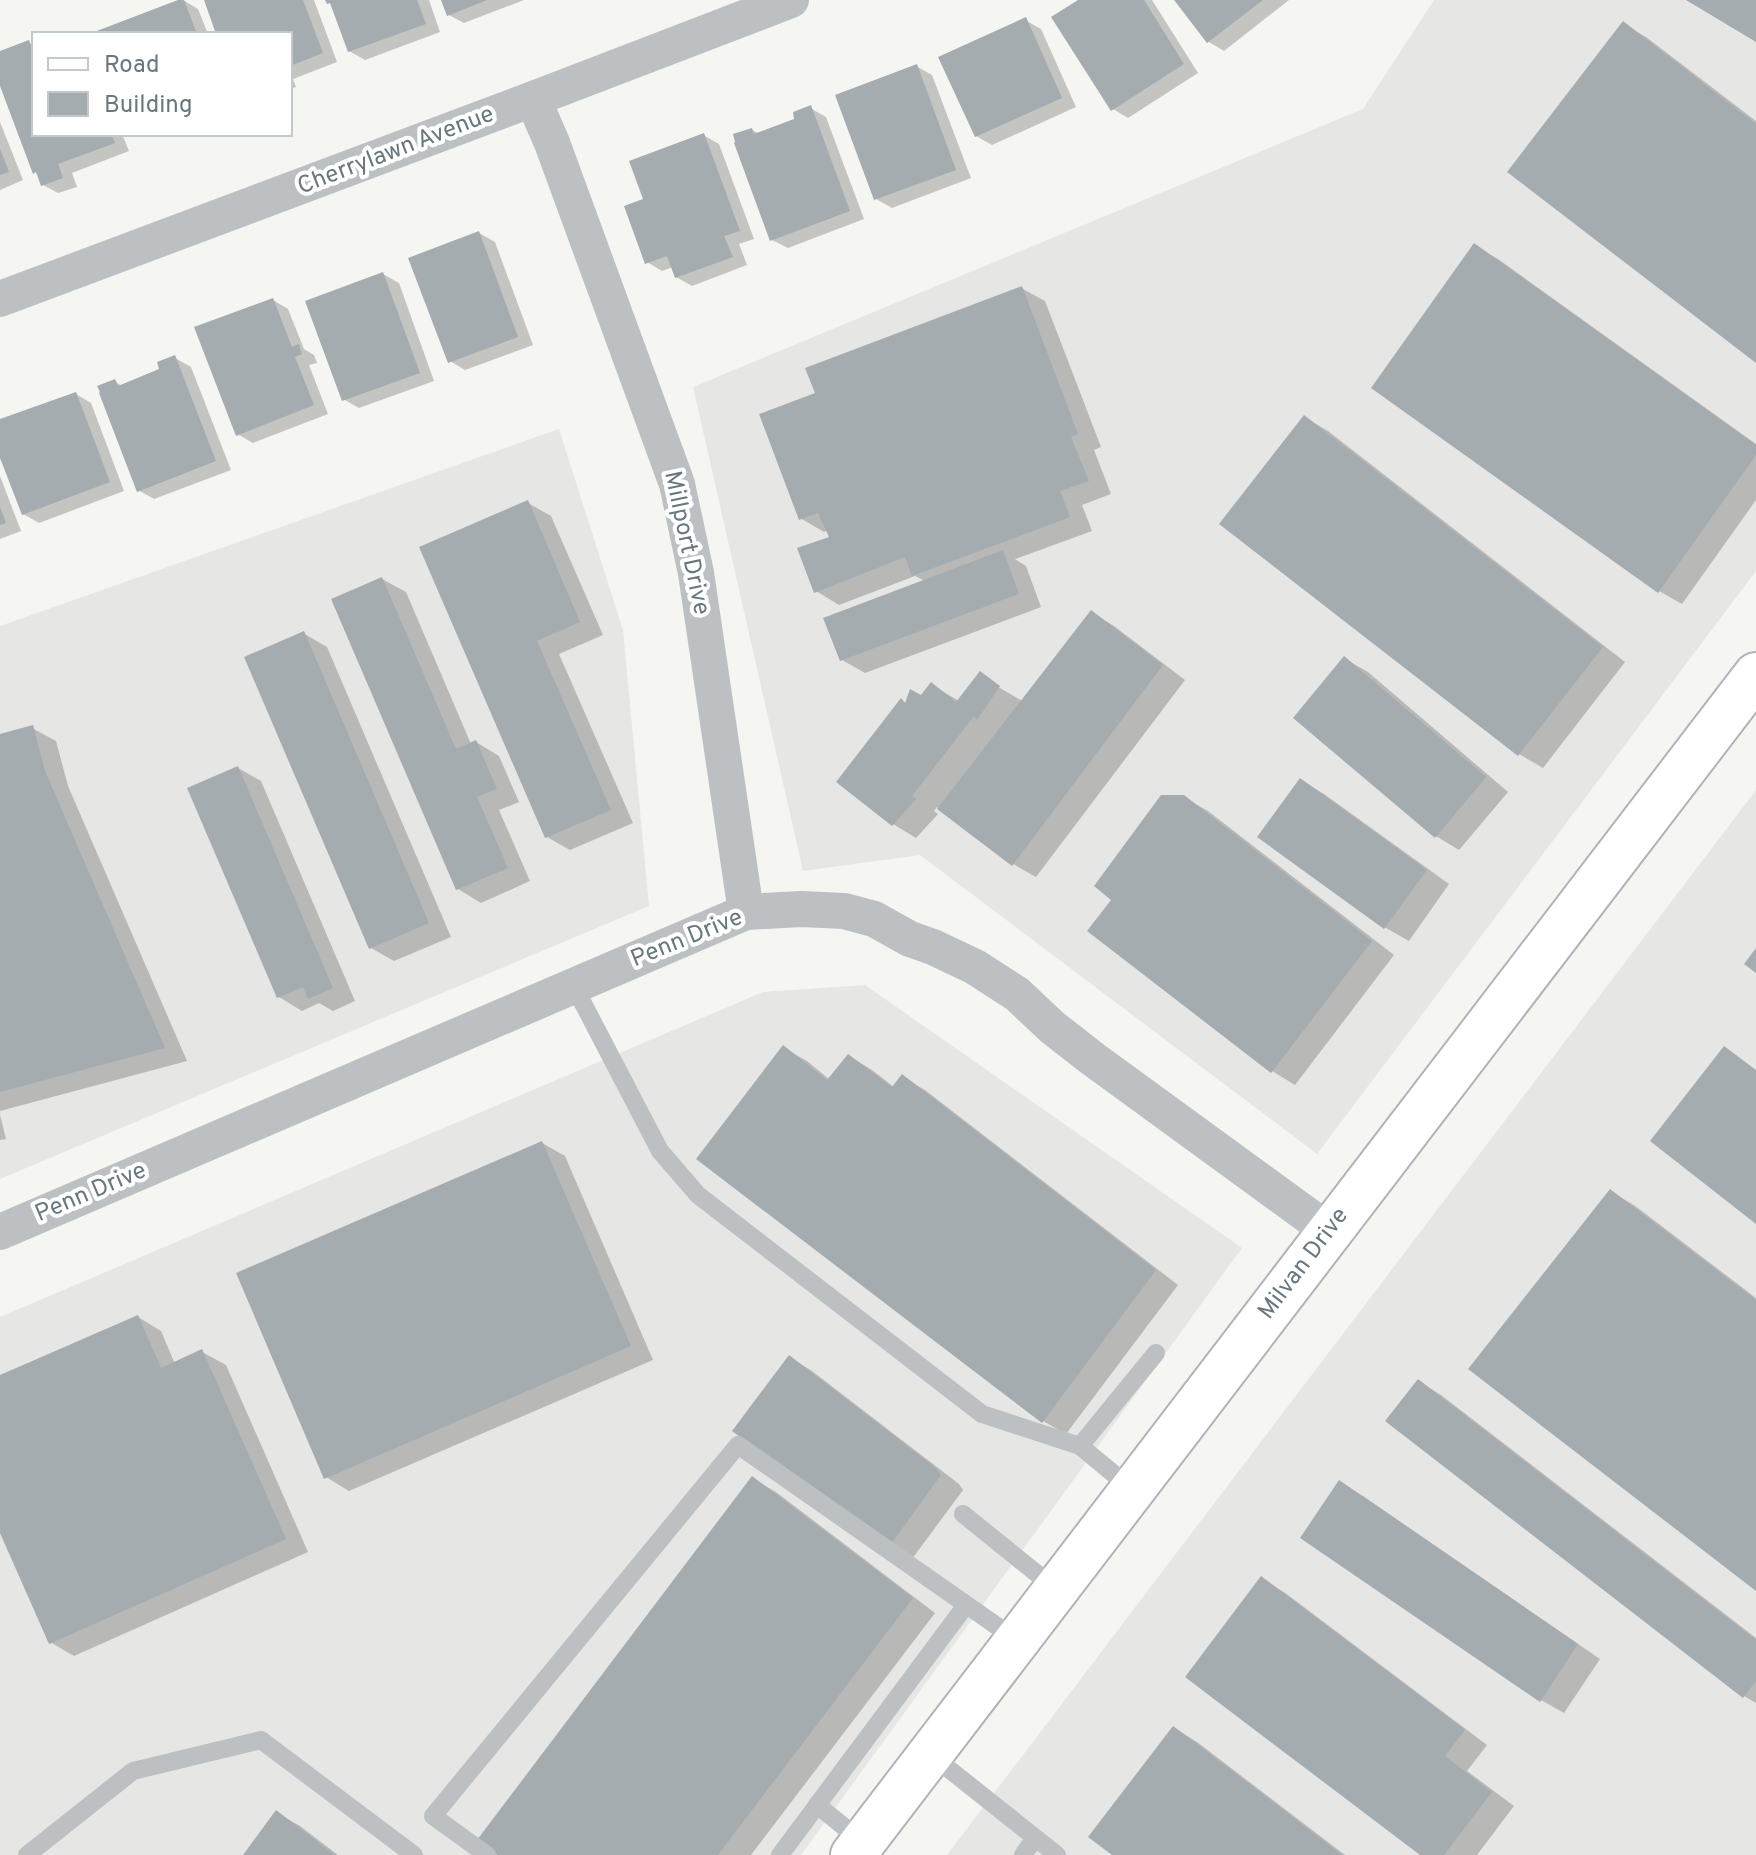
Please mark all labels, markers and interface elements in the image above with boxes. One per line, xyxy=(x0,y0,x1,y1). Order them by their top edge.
legend xyxy=(32,32,292,136)
text: Road xyxy=(104,51,160,81)
text: Building xyxy=(104,91,193,121)
street label: Cherrylawn Avenue xyxy=(293,100,499,202)
street label: Millport Drive xyxy=(656,468,716,618)
street label: Penn Drive xyxy=(627,903,747,975)
street label: Penn Drive xyxy=(31,1156,151,1230)
street label: Milvan Drive xyxy=(1252,1202,1356,1326)

